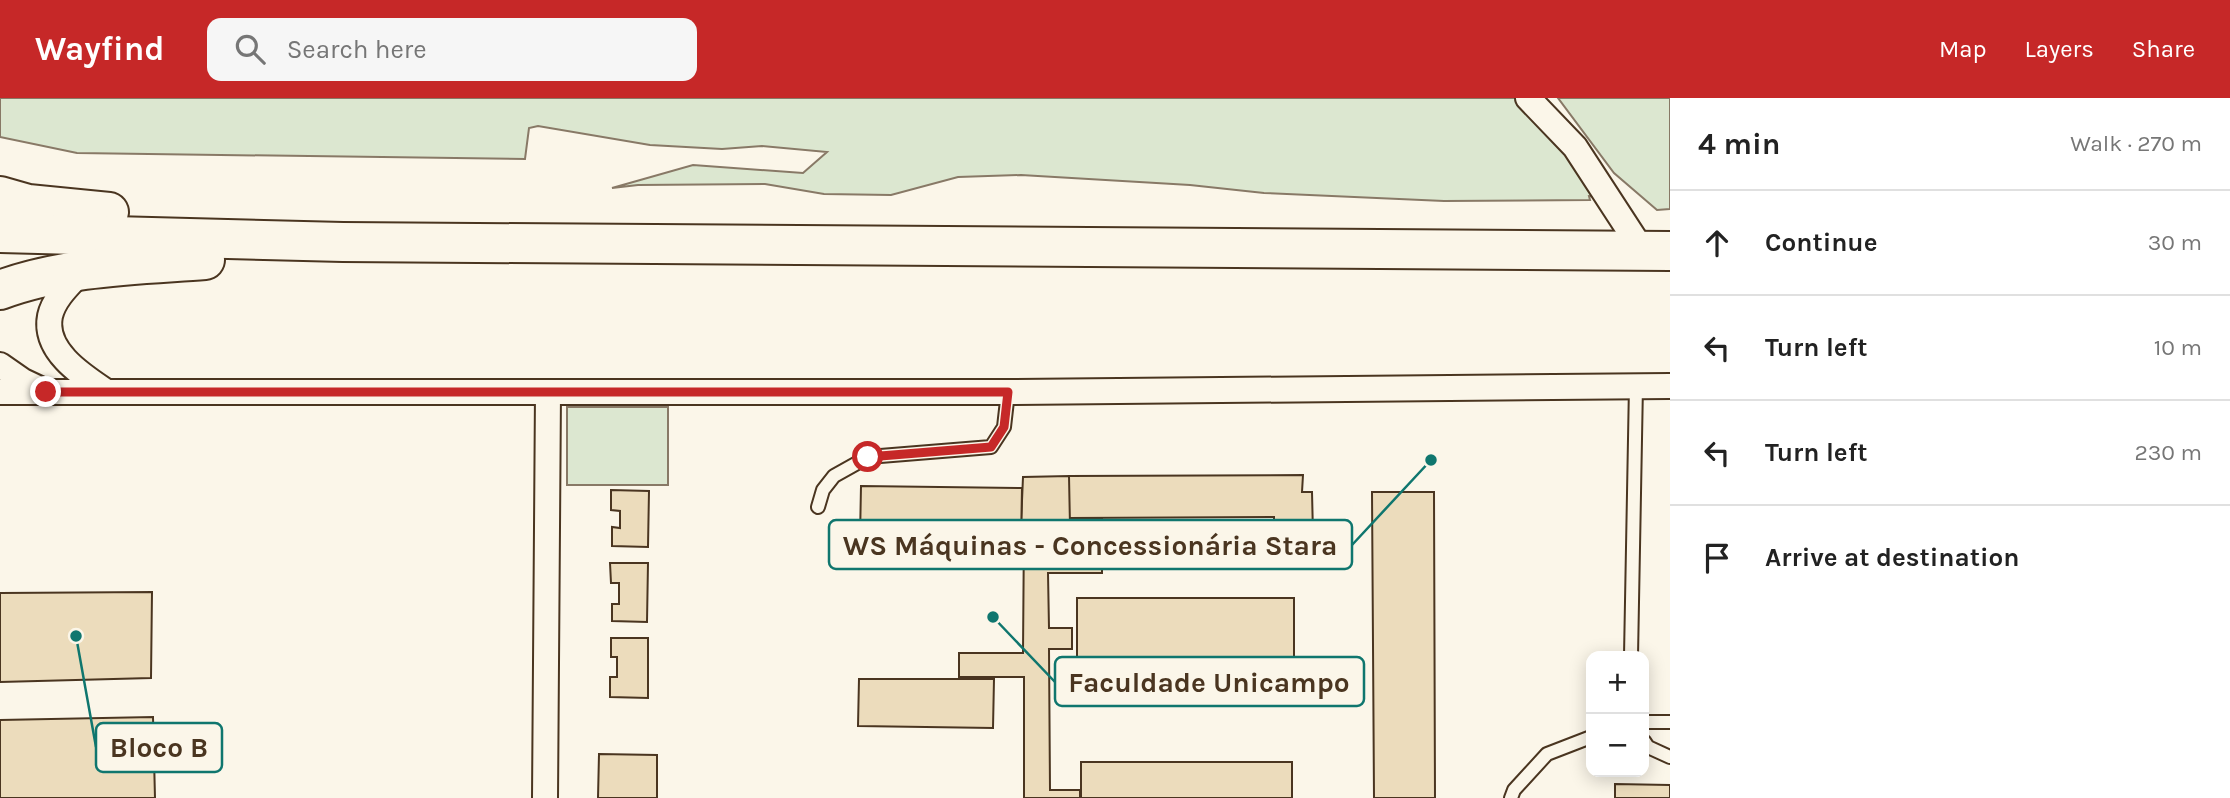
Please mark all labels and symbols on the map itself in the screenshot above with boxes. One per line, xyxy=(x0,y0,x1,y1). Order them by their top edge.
route end xyxy=(30,376,61,407)
route start xyxy=(852,441,883,472)
callout: WS Máquinas - Concessionária Stara xyxy=(829,520,1352,569)
text: WS Máquinas - Concessionária Stara xyxy=(843,529,1337,562)
callout: Faculdade Unicampo xyxy=(1055,657,1364,706)
text: Faculdade Unicampo xyxy=(1068,666,1350,699)
callout: Bloco B xyxy=(96,723,222,772)
text: Bloco B xyxy=(110,731,208,764)

